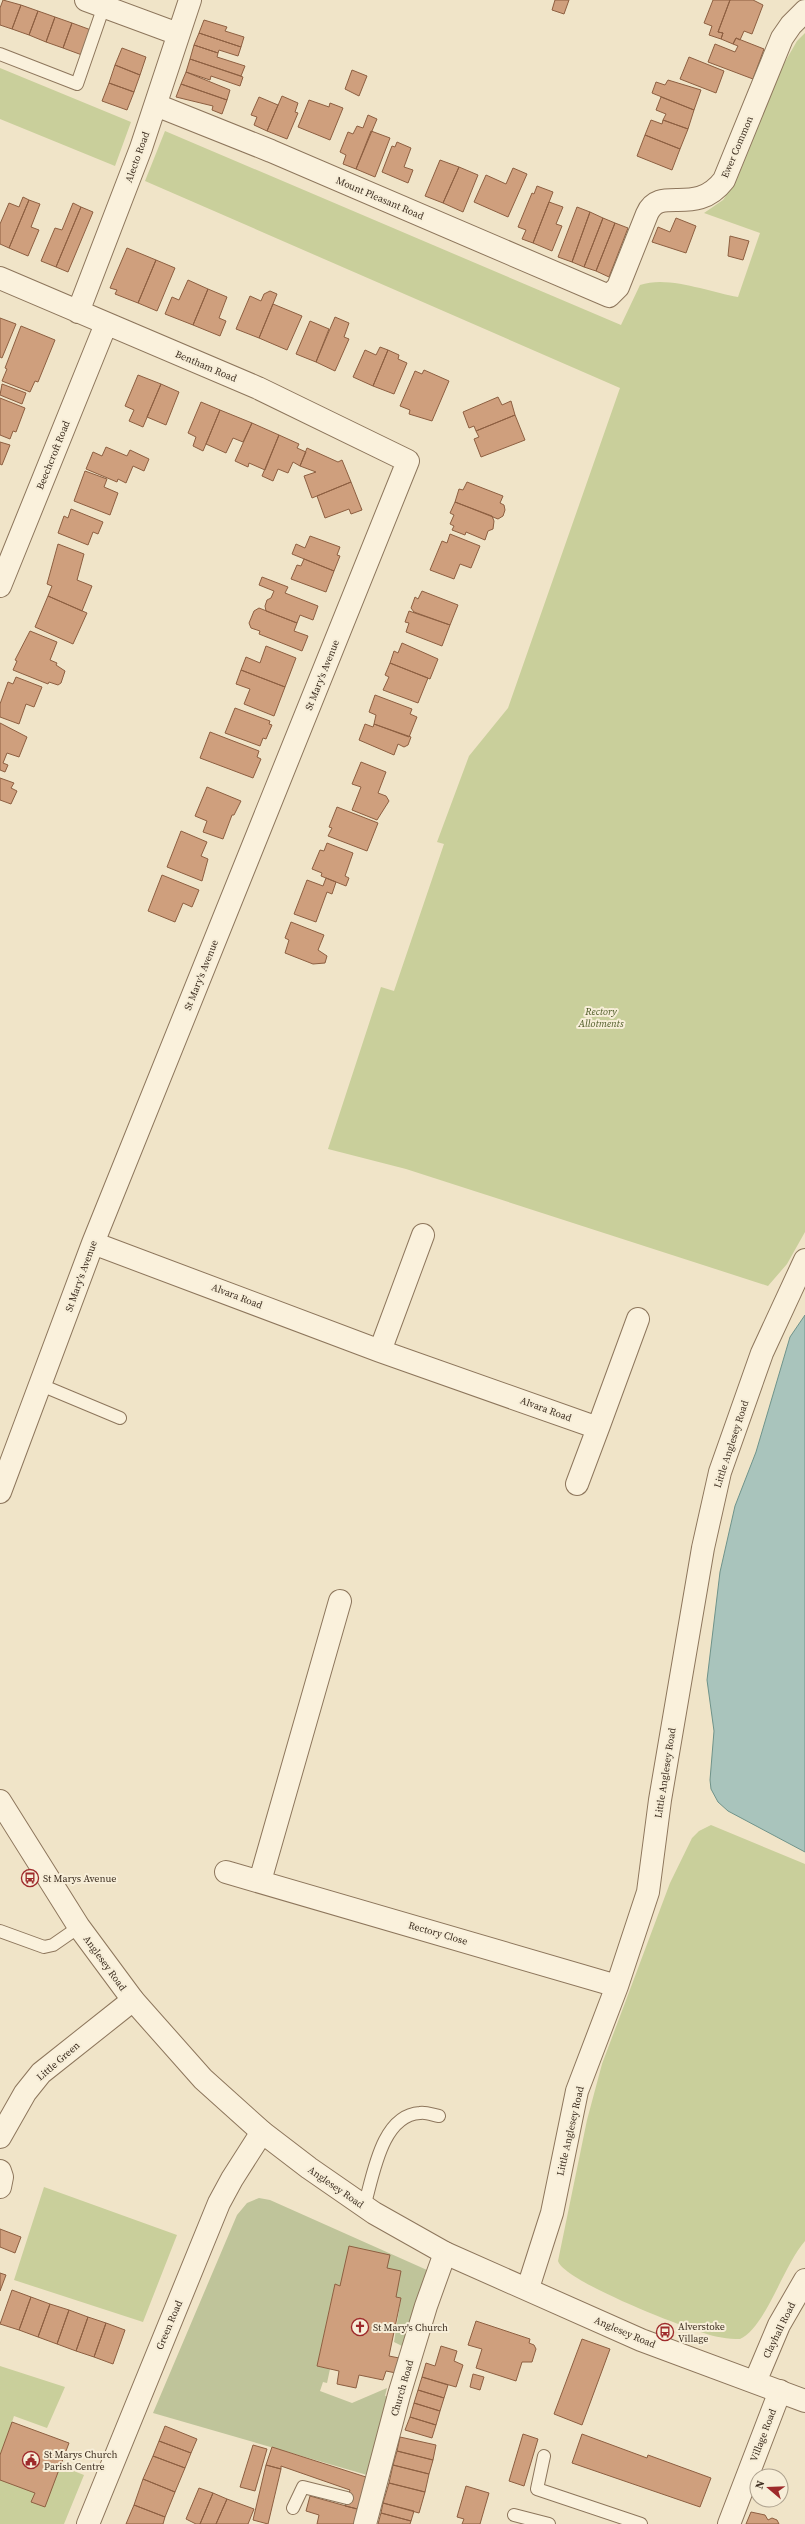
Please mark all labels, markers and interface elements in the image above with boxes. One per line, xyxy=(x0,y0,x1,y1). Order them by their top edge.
street label: Ewer Common xyxy=(718,114,756,180)
street label: Alecto Road xyxy=(122,129,152,184)
street label: Mount Pleasant Road xyxy=(334,174,426,223)
street label: Bentham Road xyxy=(173,347,239,385)
street label: Beechcroft Road xyxy=(33,418,73,491)
street label: St Mary's Avenue xyxy=(302,638,342,712)
street label: St Mary's Avenue xyxy=(181,938,221,1012)
park label: Rectory Allotments xyxy=(578,1005,624,1030)
street label: St Mary's Avenue xyxy=(62,1239,100,1313)
street label: Alvara Road xyxy=(210,1280,265,1312)
street label: Alvara Road xyxy=(519,1394,574,1424)
street label: Little Anglesey Road xyxy=(711,1398,751,1489)
street label: Little Anglesey Road xyxy=(651,1727,679,1819)
bus stop icon: St Marys Avenue xyxy=(20,1868,40,1888)
place label: St Marys Avenue xyxy=(43,1872,116,1885)
street label: Rectory Close xyxy=(407,1918,469,1948)
street label: Anglesey Road xyxy=(81,1933,130,1994)
street label: Little Green xyxy=(34,2039,82,2083)
street label: Little Anglesey Road xyxy=(553,2085,587,2177)
street label: Anglesey Road xyxy=(306,2163,367,2211)
street label: Green Road xyxy=(153,2298,185,2352)
street label: Clayhall Road xyxy=(760,2299,798,2360)
street label: Anglesey Road xyxy=(592,2313,658,2351)
church icon: St Mary's Church xyxy=(350,2317,370,2337)
place label: Alverstoke Village xyxy=(678,2320,725,2345)
place label: St Mary's Church xyxy=(373,2321,448,2334)
bus stop icon: Alverstoke Village xyxy=(655,2322,675,2342)
street label: Church Road xyxy=(388,2358,416,2418)
street label: Village Road xyxy=(747,2406,779,2463)
place label: St Marys Church Parish Centre xyxy=(44,2448,118,2473)
public building icon: St Marys Church Parish Centre xyxy=(21,2450,41,2470)
north arrow xyxy=(749,2468,789,2508)
text: N xyxy=(752,2479,768,2491)

